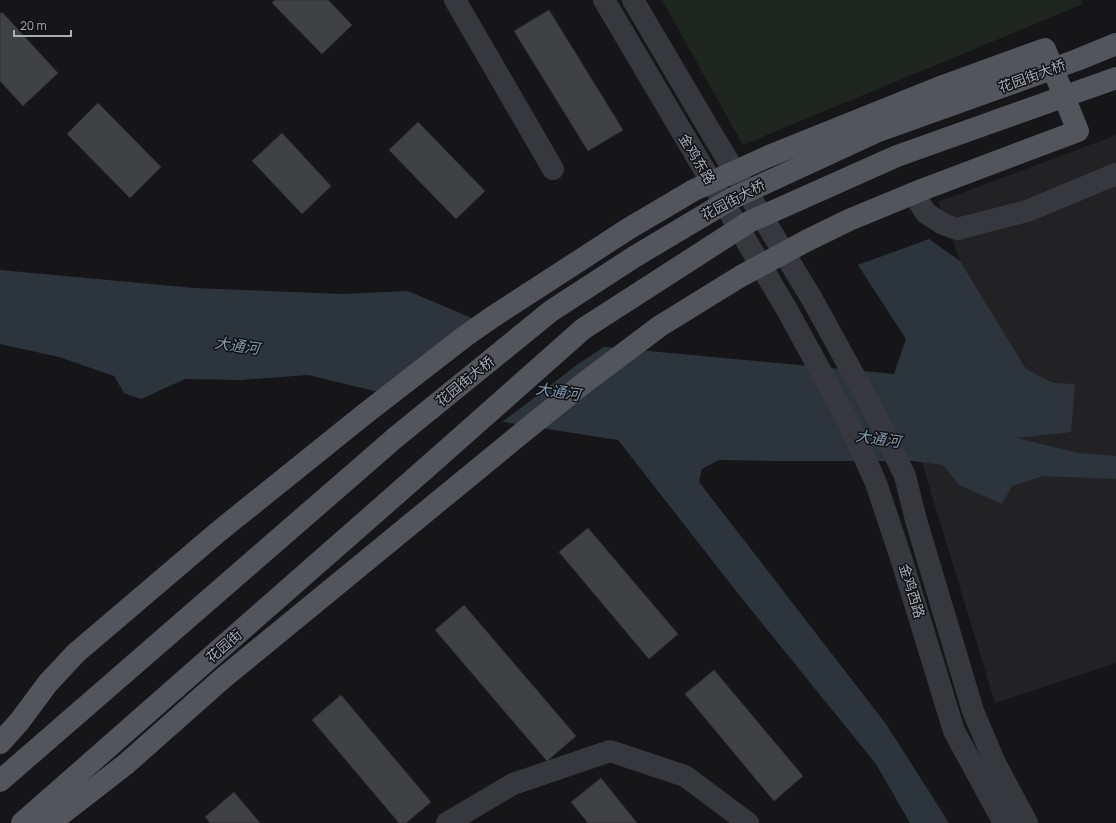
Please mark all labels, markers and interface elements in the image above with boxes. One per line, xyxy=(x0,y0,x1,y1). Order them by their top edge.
scale bar xyxy=(14,12,71,38)
text: 20 m xyxy=(20,17,47,34)
street label: 花园街大桥 xyxy=(996,55,1068,96)
street label: 金鸡东路 xyxy=(675,130,720,188)
street label: 花园街大桥 xyxy=(697,175,768,224)
water label: 大通河 xyxy=(213,332,264,359)
street label: 花园街大桥 xyxy=(432,351,498,410)
water label: 大通河 xyxy=(534,378,585,405)
water label: 大通河 xyxy=(854,425,905,452)
street label: 金鸡西路 xyxy=(895,561,930,620)
street label: 花园街 xyxy=(202,625,246,667)

